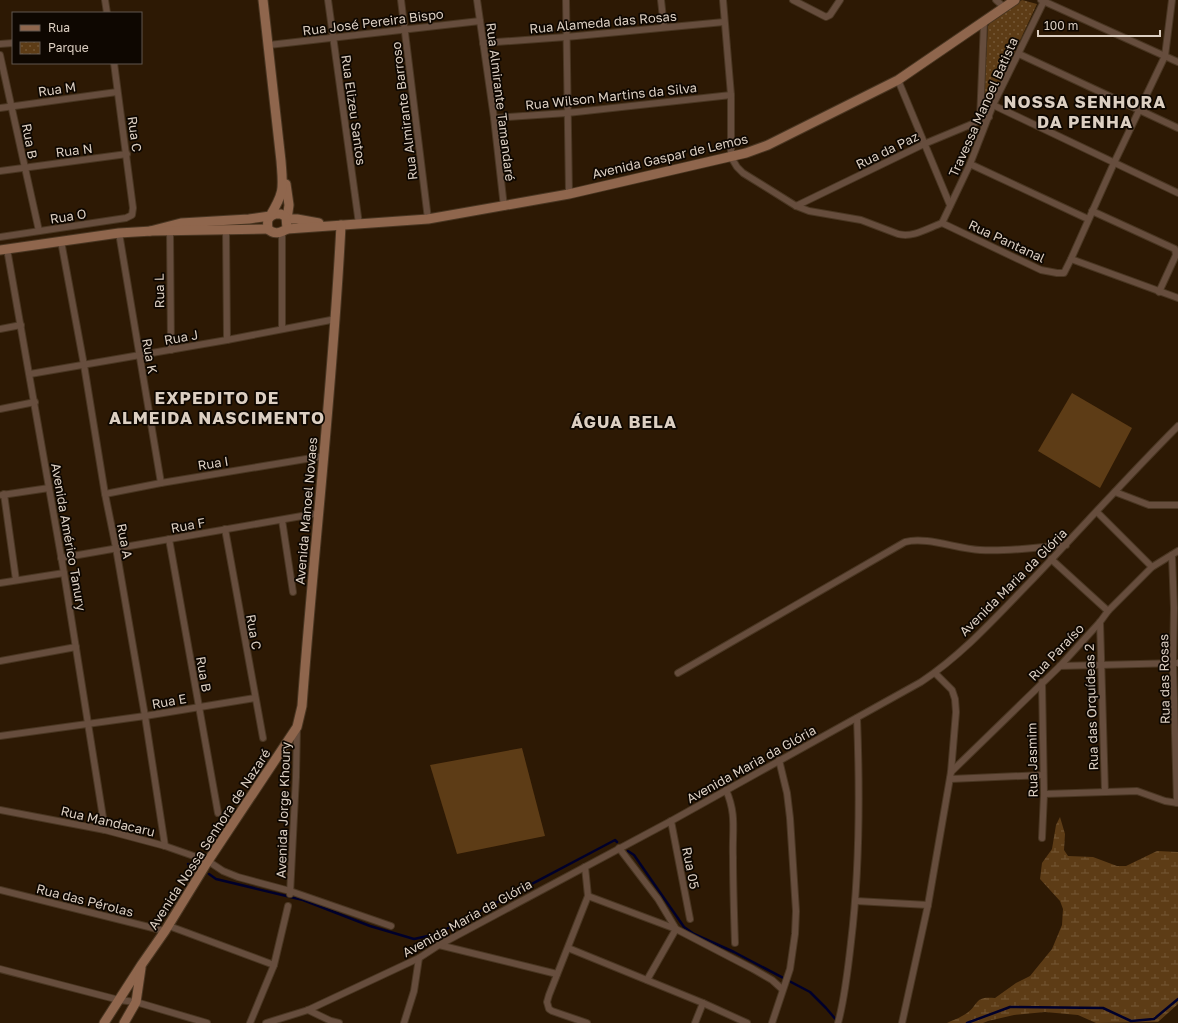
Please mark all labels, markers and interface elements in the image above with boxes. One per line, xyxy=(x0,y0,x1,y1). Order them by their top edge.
street label: Rua José Pereira Bispo xyxy=(302,5,445,39)
street label: Rua Alameda das Rosas xyxy=(529,8,677,36)
legend xyxy=(12,12,142,64)
scale bar xyxy=(1038,12,1160,38)
text: 100 m xyxy=(1044,18,1078,33)
text: Rua xyxy=(48,20,70,35)
street label: Rua Almirante Tamandaré xyxy=(483,22,519,182)
street label: Travessa Manoel Batista xyxy=(945,35,1021,179)
text: Parque xyxy=(48,40,89,55)
street label: Rua Almirante Barroso xyxy=(388,41,420,181)
street label: Rua Elizeu Santos xyxy=(338,54,370,166)
street label: Rua M xyxy=(37,78,77,100)
street label: Rua Wilson Martins da Silva xyxy=(524,79,698,113)
district label: NOSSA SENHORA DA PENHA xyxy=(1004,91,1166,132)
street label: Rua C xyxy=(125,115,145,153)
street label: Rua B xyxy=(19,122,41,160)
street label: Rua da Paz xyxy=(853,128,921,172)
street label: Avenida Gaspar de Lemos xyxy=(591,130,750,182)
street label: Rua N xyxy=(55,140,93,160)
street label: Rua O xyxy=(49,205,87,227)
street label: Rua Pantanal xyxy=(966,216,1048,266)
street label: Rua L xyxy=(151,273,167,308)
street label: Rua J xyxy=(163,326,199,348)
street label: Rua K xyxy=(139,337,161,375)
district label: EXPEDITO DE ALMEIDA NASCIMENTO xyxy=(109,387,325,428)
district label: ÁGUA BELA xyxy=(571,411,677,432)
street label: Avenida Manoel Novaes xyxy=(292,437,320,585)
street label: Rua I xyxy=(196,453,230,473)
street label: Avenida Américo Tanury xyxy=(48,462,90,613)
street label: Rua F xyxy=(169,514,207,536)
street label: Rua A xyxy=(114,522,136,560)
street label: Avenida Maria da Glória xyxy=(956,525,1070,639)
street label: Rua C xyxy=(243,613,265,651)
street label: Rua Paraíso xyxy=(1025,620,1087,684)
street label: Rua das Rosas xyxy=(1155,634,1173,724)
street label: Rua das Orquídeas 2 xyxy=(1081,643,1101,771)
street label: Rua B xyxy=(193,655,215,693)
street label: Rua E xyxy=(150,690,188,712)
street label: Avenida Maria da Glória xyxy=(683,722,819,806)
street label: Rua Jasmim xyxy=(1023,722,1041,798)
street label: Avenida Jorge Khoury xyxy=(273,741,293,879)
street label: Avenida Nossa Senhora de Nazaré xyxy=(144,746,274,932)
street label: Rua Mandacaru xyxy=(59,802,157,840)
street label: Rua 05 xyxy=(679,846,703,890)
street label: Avenida Maria da Glória xyxy=(399,876,535,960)
street label: Rua das Pérolas xyxy=(35,880,135,920)

